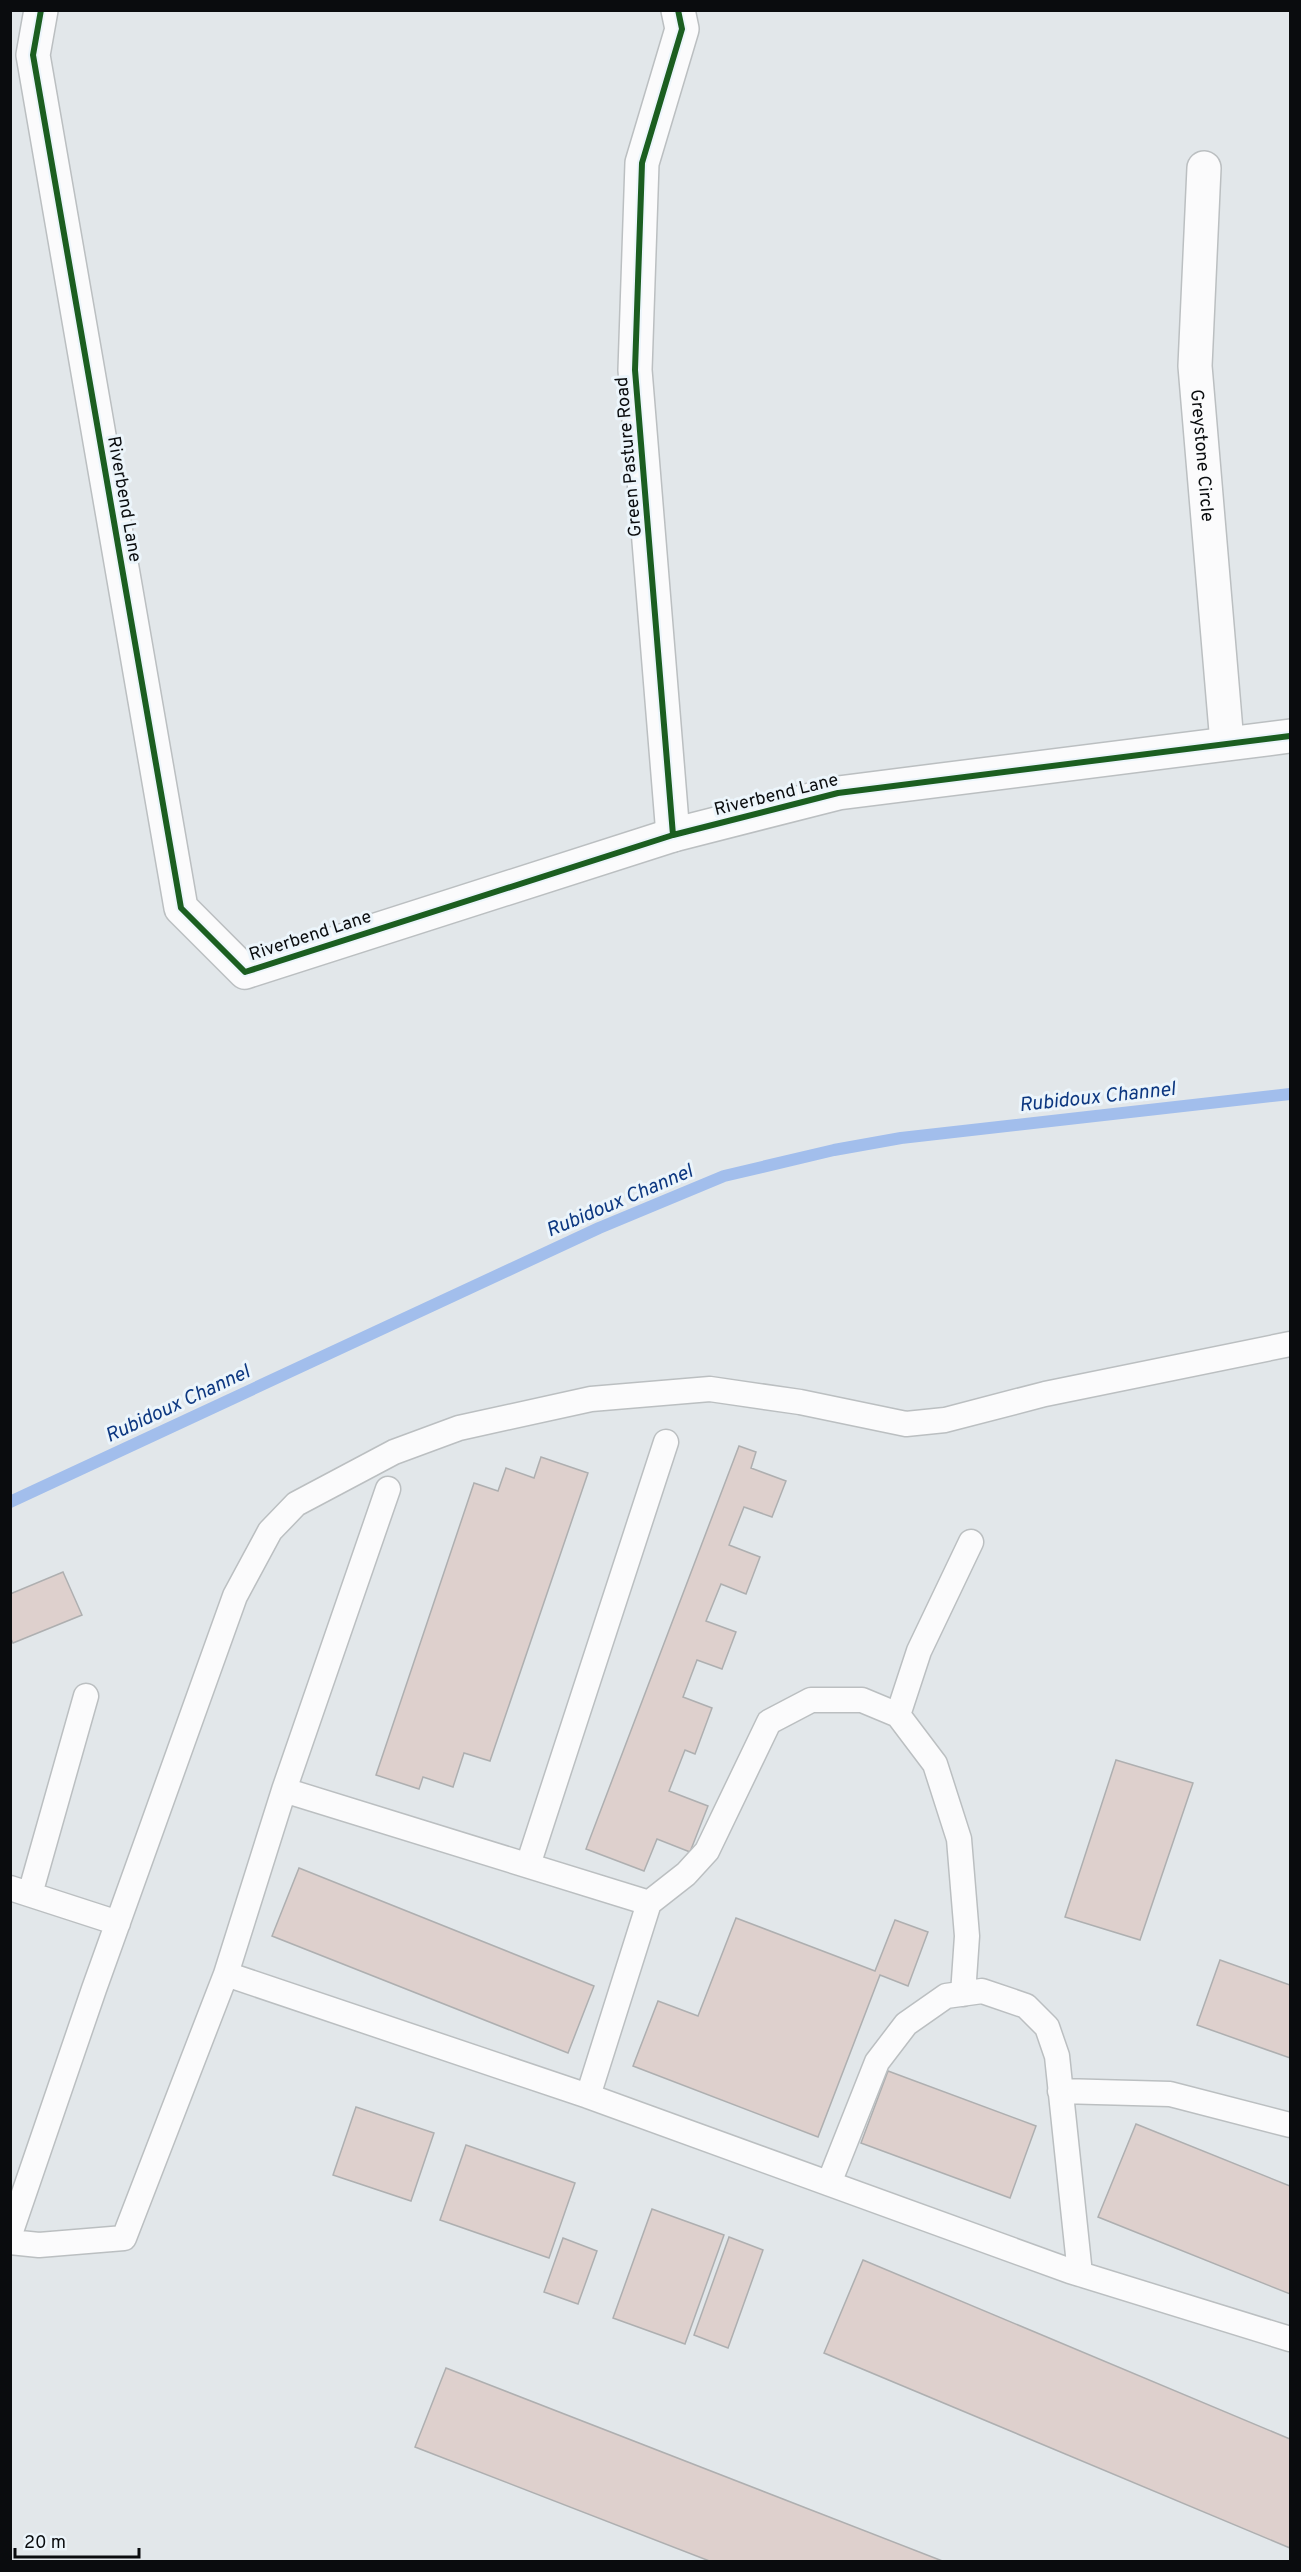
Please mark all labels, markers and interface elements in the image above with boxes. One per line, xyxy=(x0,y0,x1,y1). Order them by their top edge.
street label: Green Pasture Road xyxy=(611,376,648,538)
street label: Greystone Circle xyxy=(1184,388,1218,523)
street label: Riverbend Lane xyxy=(101,435,146,564)
street label: Riverbend Lane xyxy=(712,769,841,822)
street label: Riverbend Lane xyxy=(246,906,375,967)
water label: Rubidoux Channel xyxy=(1018,1077,1177,1119)
water label: Rubidoux Channel xyxy=(543,1159,698,1244)
water label: Rubidoux Channel xyxy=(101,1360,255,1450)
scale bar xyxy=(15,2521,140,2559)
text: 20 m xyxy=(24,2532,66,2555)

